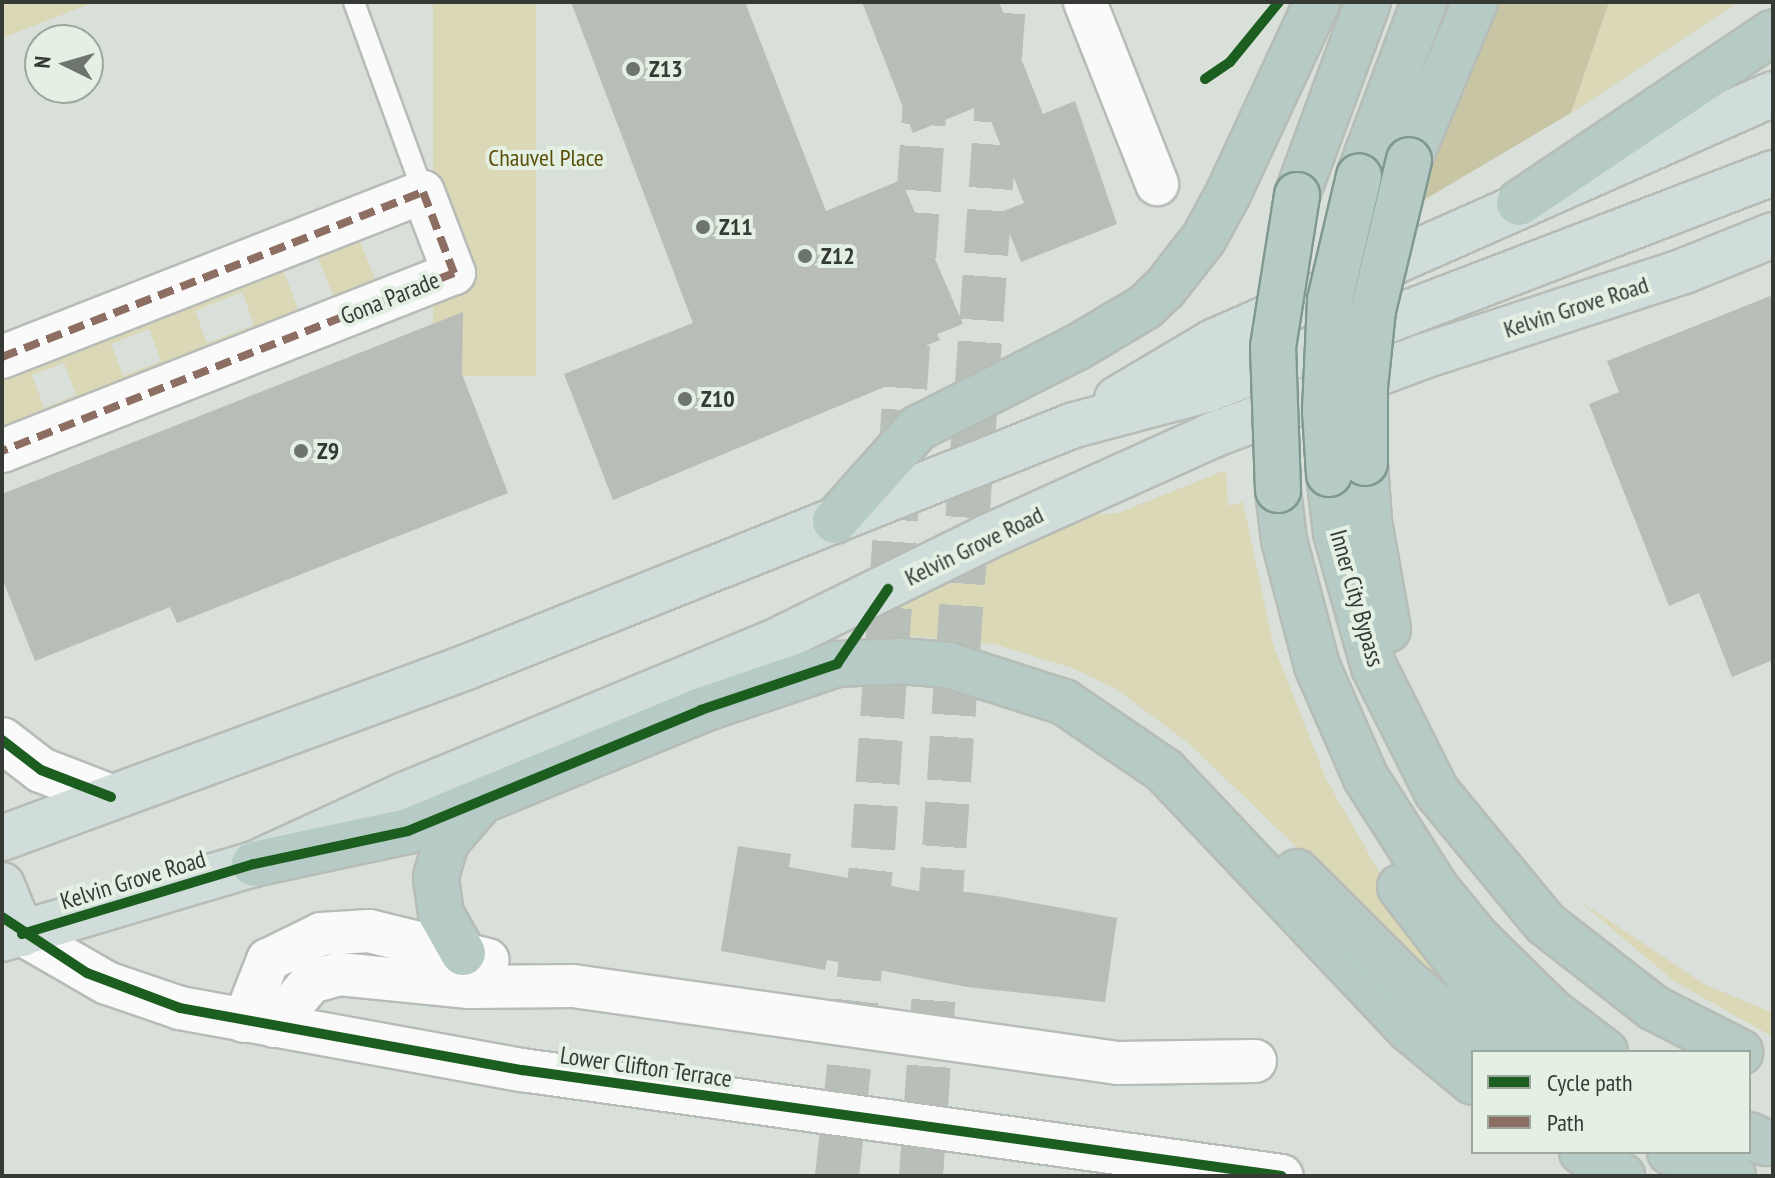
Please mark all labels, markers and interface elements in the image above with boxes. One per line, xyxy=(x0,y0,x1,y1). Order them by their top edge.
north arrow xyxy=(24,24,104,104)
text: N xyxy=(28,55,57,69)
place label: Z13 xyxy=(649,55,683,83)
marker: Z13 xyxy=(624,60,642,78)
park label: Chauvel Place xyxy=(488,144,604,172)
place label: Z11 xyxy=(719,213,753,241)
marker: Z11 xyxy=(694,218,712,236)
place label: Z12 xyxy=(821,242,855,270)
marker: Z12 xyxy=(796,247,814,265)
street label: Gona Parade xyxy=(337,265,443,331)
street label: Kelvin Grove Road xyxy=(1500,270,1652,344)
place label: Z10 xyxy=(701,385,735,413)
marker: Z10 xyxy=(676,390,694,408)
place label: Z9 xyxy=(317,437,339,465)
marker: Z9 xyxy=(292,442,310,460)
street label: Kelvin Grove Road xyxy=(900,500,1048,592)
street label: Inner City Bypass xyxy=(1324,526,1390,670)
street label: Kelvin Grove Road xyxy=(57,844,209,916)
street label: Lower Clifton Terrace xyxy=(558,1041,734,1093)
legend xyxy=(1471,1050,1751,1154)
text: Cycle path xyxy=(1547,1067,1633,1098)
text: Path xyxy=(1547,1107,1584,1138)

